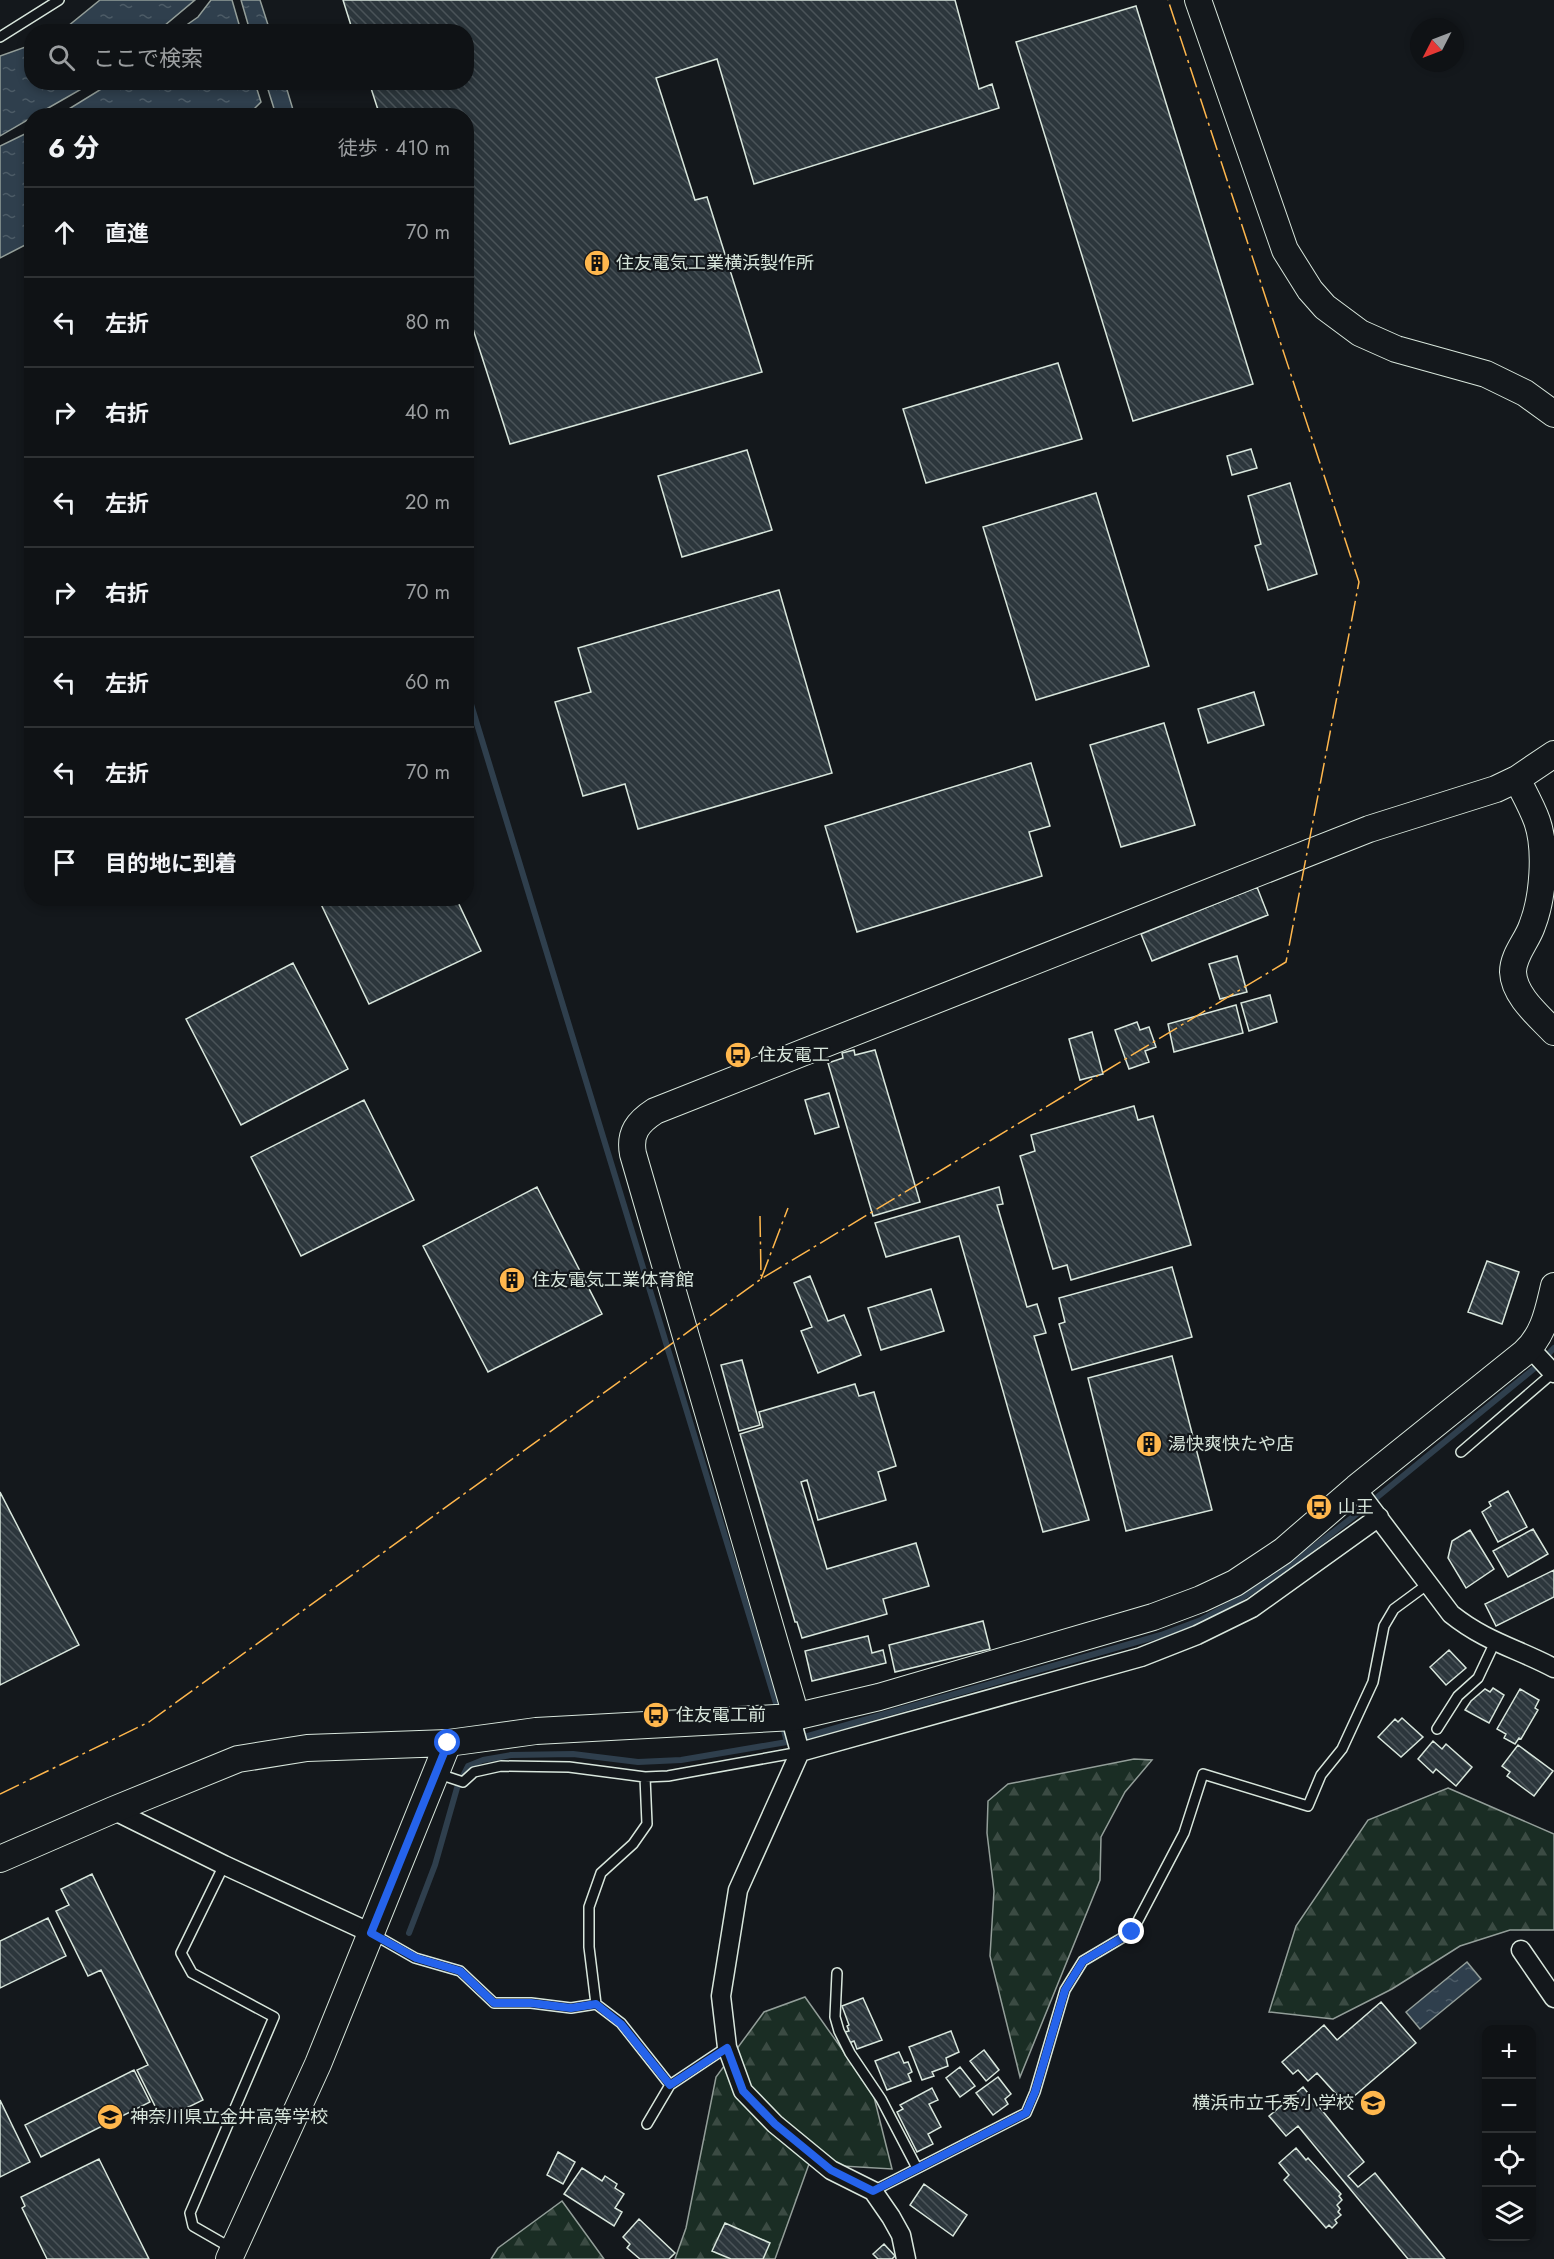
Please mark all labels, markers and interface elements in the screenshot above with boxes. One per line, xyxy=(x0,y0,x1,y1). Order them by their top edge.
north arrow xyxy=(1410,18,1464,72)
search box xyxy=(24,24,474,90)
icon: search xyxy=(45,41,78,74)
text: ここで検索 xyxy=(93,42,203,74)
text: 6 分 xyxy=(48,129,99,167)
text: 徒歩 · 410 m xyxy=(338,134,450,163)
icon: ahead xyxy=(48,216,81,249)
text: 直進 xyxy=(105,217,149,249)
text: 70 m xyxy=(406,218,450,247)
building icon: 住友電気工業横浜製作所 xyxy=(582,248,612,278)
place label: 住友電気工業横浜製作所 xyxy=(616,250,814,276)
icon: left xyxy=(48,306,81,339)
text: 左折 xyxy=(105,307,149,339)
text: 80 m xyxy=(405,308,450,337)
icon: right xyxy=(48,396,81,429)
text: 右折 xyxy=(105,397,149,429)
text: 40 m xyxy=(405,398,450,427)
icon: left xyxy=(48,486,81,519)
text: 左折 xyxy=(105,487,149,519)
text: 20 m xyxy=(405,488,450,517)
icon: right xyxy=(48,576,81,609)
text: 右折 xyxy=(105,577,149,609)
text: 70 m xyxy=(406,578,450,607)
icon: left xyxy=(48,666,81,699)
text: 左折 xyxy=(105,667,149,699)
text: 60 m xyxy=(405,668,450,697)
icon: left xyxy=(48,756,81,789)
text: 左折 xyxy=(105,757,149,789)
text: 70 m xyxy=(406,758,450,787)
icon: arrive xyxy=(48,846,81,879)
text: 目的地に到着 xyxy=(105,847,237,879)
bus stop icon: 住友電工 xyxy=(723,1040,753,1070)
place label: 住友電工 xyxy=(758,1042,830,1068)
building icon: 住友電気工業体育館 xyxy=(497,1265,527,1295)
place label: 住友電気工業体育館 xyxy=(532,1267,694,1293)
building icon: 湯快爽快たや店 xyxy=(1134,1429,1164,1459)
place label: 湯快爽快たや店 xyxy=(1168,1431,1294,1457)
bus stop icon: 山王 xyxy=(1304,1492,1334,1522)
place label: 山王 xyxy=(1338,1494,1374,1520)
bus stop icon: 住友電工前 xyxy=(641,1700,671,1730)
place label: 住友電工前 xyxy=(676,1702,766,1728)
route start xyxy=(434,1729,460,1755)
route end xyxy=(1118,1918,1144,1944)
map controls xyxy=(1482,2025,1536,2241)
button: + xyxy=(1482,2025,1536,2079)
button: − xyxy=(1482,2079,1536,2133)
school or university icon: 横浜市立千秀小学校 xyxy=(1358,2088,1388,2118)
place label: 横浜市立千秀小学校 xyxy=(1192,2090,1354,2116)
school or university icon: 神奈川県立金井高等学校 xyxy=(95,2102,125,2132)
place label: 神奈川県立金井高等学校 xyxy=(130,2104,328,2130)
button: locate xyxy=(1482,2133,1536,2187)
button: layers xyxy=(1482,2187,1536,2241)

